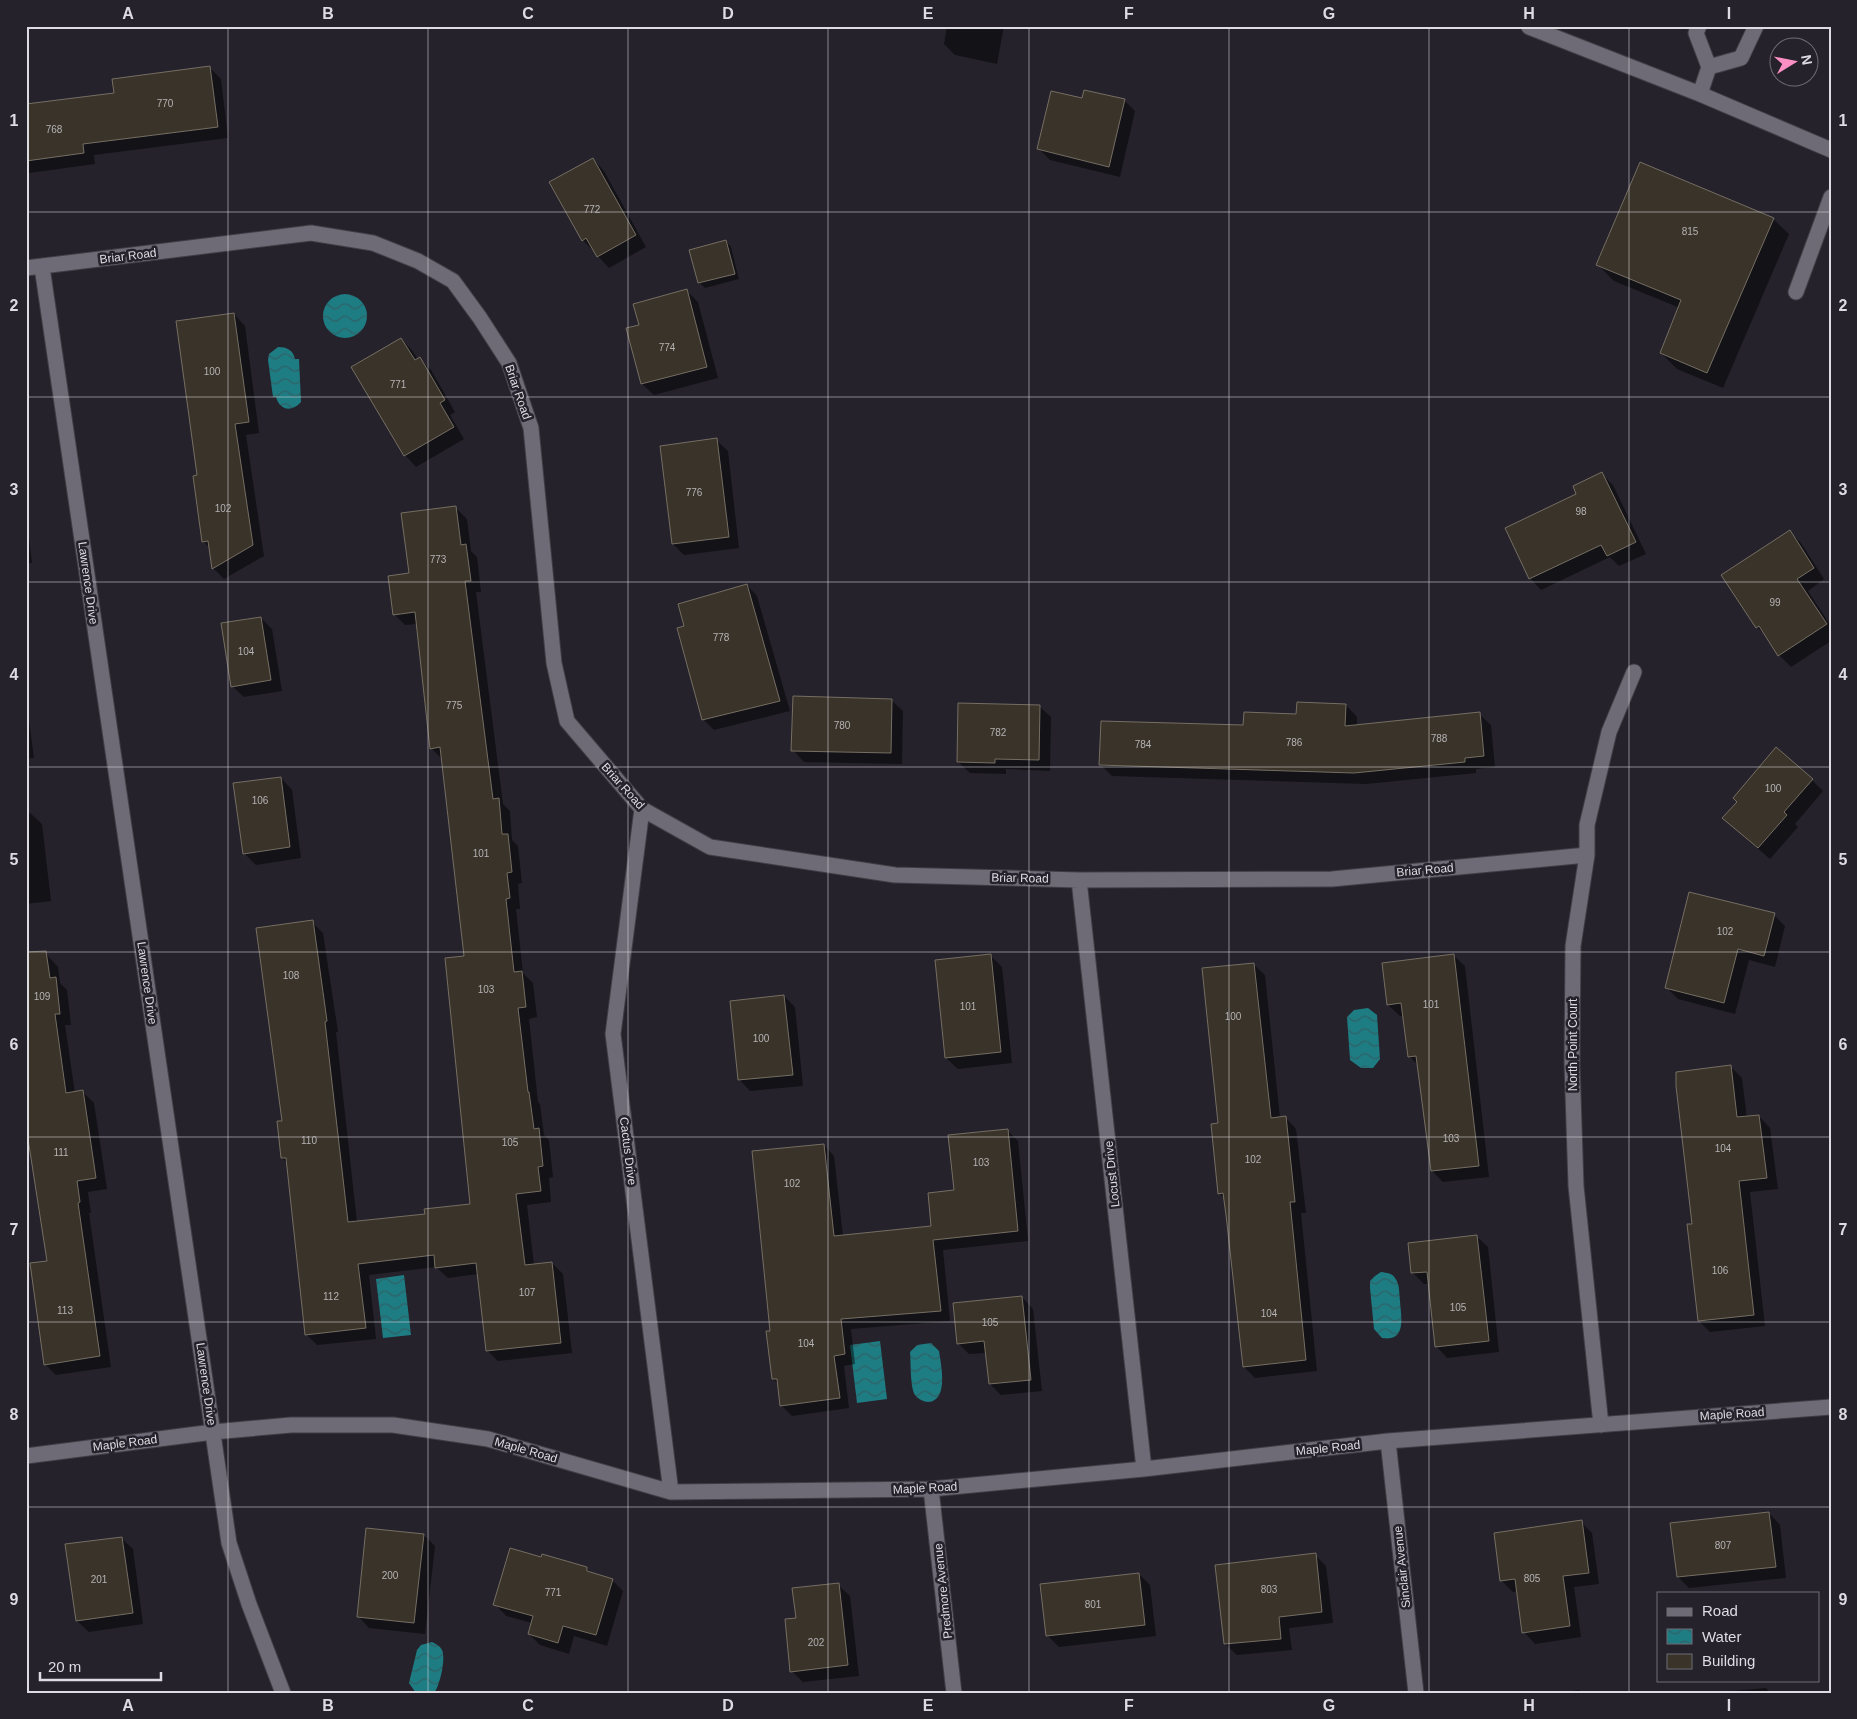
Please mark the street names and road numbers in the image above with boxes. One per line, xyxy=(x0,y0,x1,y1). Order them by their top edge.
street label: Briar Road xyxy=(99,246,157,266)
street label: Briar Road xyxy=(502,363,534,421)
street label: Lawrence Drive xyxy=(75,541,101,626)
street label: Briar Road xyxy=(599,760,647,812)
street label: Briar Road xyxy=(1396,861,1454,879)
street label: Briar Road xyxy=(991,871,1049,885)
street label: Lawrence Drive xyxy=(134,941,160,1026)
street label: North Point Court xyxy=(1566,998,1580,1091)
street label: Cactus Drive xyxy=(617,1116,639,1186)
street label: Locust Drive xyxy=(1102,1140,1122,1208)
street label: Lawrence Drive xyxy=(193,1342,219,1427)
street label: Maple Road xyxy=(1699,1405,1765,1423)
street label: Maple Road xyxy=(92,1432,158,1454)
street label: Maple Road xyxy=(493,1434,559,1466)
street label: Maple Road xyxy=(1295,1438,1361,1458)
street label: Maple Road xyxy=(892,1479,958,1497)
street label: Sinclair Avenue xyxy=(1391,1525,1413,1609)
street label: Predmore Avenue xyxy=(931,1542,955,1639)

